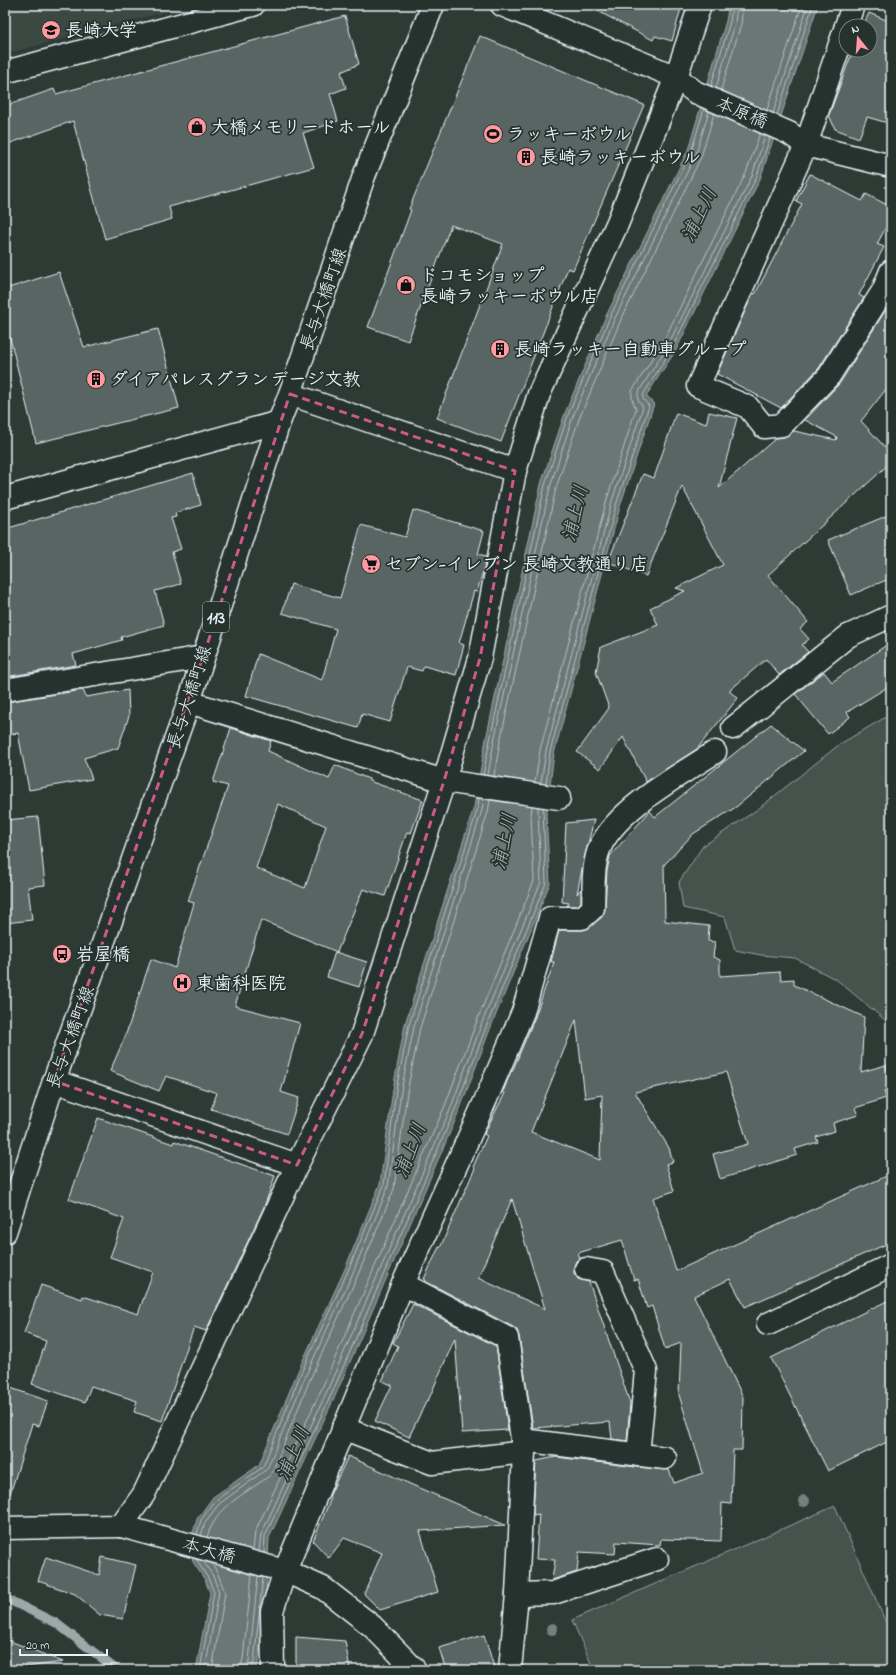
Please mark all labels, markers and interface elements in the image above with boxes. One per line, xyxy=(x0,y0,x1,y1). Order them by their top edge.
north arrow xyxy=(838,18,878,58)
school or university icon: 長崎大学 xyxy=(40,19,62,41)
place label: 長崎大学 xyxy=(65,19,137,45)
text: N xyxy=(849,21,861,38)
street label: 本原橋 xyxy=(711,91,771,136)
shop icon: 大橋メモリードホール xyxy=(186,116,208,138)
place label: 大橋メモリードホール xyxy=(211,116,390,142)
sports icon: ラッキーボウル xyxy=(482,123,504,145)
place label: ラッキーボウル xyxy=(507,123,632,149)
building icon: 長崎ラッキーボウル xyxy=(515,146,537,168)
place label: 長崎ラッキーボウル xyxy=(540,146,701,172)
water label: 浦上川 xyxy=(676,184,725,247)
street label: 長与大橋町線 xyxy=(295,244,355,355)
place label: ドコモショップ 長崎ラッキーボウル店 xyxy=(420,264,599,311)
shop icon: ドコモショップ 長崎ラッキーボウル店 xyxy=(395,274,417,296)
building icon: 長崎ラッキー自動車グループ xyxy=(489,338,511,360)
place label: 長崎ラッキー自動車グループ xyxy=(514,338,747,364)
building icon: ダイアパレスグランデージ文教 xyxy=(85,368,107,390)
place label: ダイアパレスグランデージ文教 xyxy=(110,368,361,394)
water label: 浦上川 xyxy=(556,483,596,545)
supermarket icon: セブン-イレブン 長崎文教通り店 xyxy=(360,553,382,575)
place label: セブン-イレブン 長崎文教通り店 xyxy=(385,553,648,579)
road number: 113 xyxy=(203,602,229,632)
street label: 長与大橋町線 xyxy=(162,642,220,753)
water label: 浦上川 xyxy=(486,811,525,872)
bus stop icon: 岩屋橋 xyxy=(51,943,73,965)
place label: 岩屋橋 xyxy=(76,943,130,969)
hospital icon: 東歯科医院 xyxy=(171,972,193,994)
place label: 東歯科医院 xyxy=(196,972,286,998)
street label: 長与大橋町線 xyxy=(41,982,103,1093)
water label: 浦上川 xyxy=(389,1119,434,1182)
water label: 浦上川 xyxy=(271,1422,318,1485)
street label: 本大橋 xyxy=(179,1532,238,1571)
scale bar xyxy=(20,1631,107,1657)
text: 20 m xyxy=(26,1637,49,1655)

